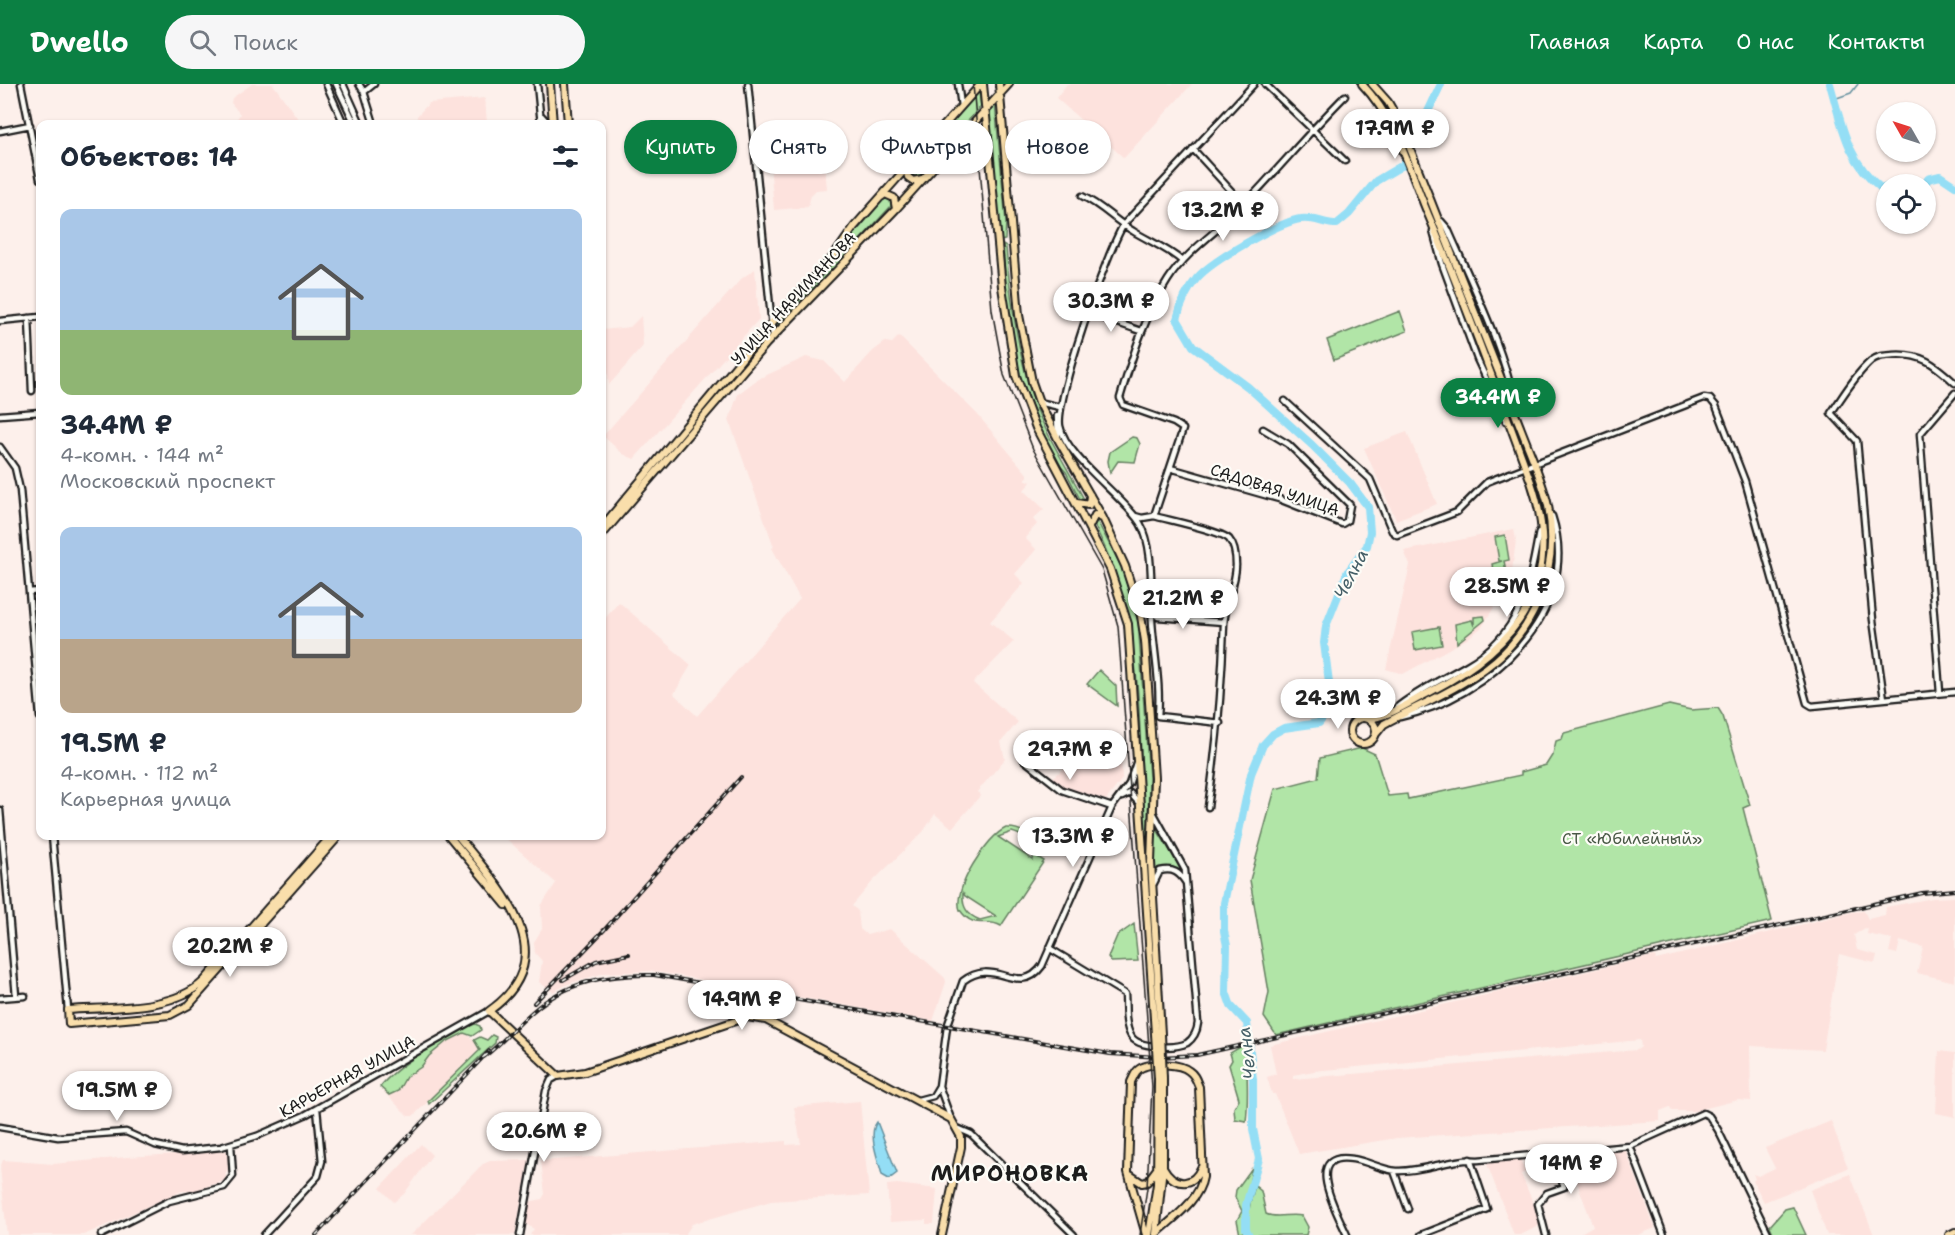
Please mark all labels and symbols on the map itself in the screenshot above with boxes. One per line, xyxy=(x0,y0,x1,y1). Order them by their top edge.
north arrow xyxy=(1876,102,1936,162)
pin: 17.9M ₽ xyxy=(1340,109,1450,160)
pin: 13.2M ₽ xyxy=(1168,191,1278,242)
street label: УЛИЦА НАРИМАНОВА xyxy=(726,227,861,369)
pin: 30.3M ₽ xyxy=(1056,282,1166,333)
pin: 34.4M ₽ xyxy=(1443,378,1553,429)
street label: САДОВАЯ УЛИЦА xyxy=(1208,459,1342,520)
water label: Челна xyxy=(1328,545,1374,603)
pin: 28.5M ₽ xyxy=(1452,567,1562,618)
pin: 21.2M ₽ xyxy=(1128,579,1238,630)
pin: 24.3M ₽ xyxy=(1283,679,1393,730)
pin: 29.7M ₽ xyxy=(1015,730,1125,781)
pin: 13.3M ₽ xyxy=(1018,817,1128,868)
park label: СТ «Юбилейный» xyxy=(1562,828,1702,849)
pin: 20.2M ₽ xyxy=(175,927,285,978)
pin: 14.9M ₽ xyxy=(687,980,797,1031)
water label: Челна xyxy=(1232,1025,1262,1081)
street label: КАРЬЕРНАЯ УЛИЦА xyxy=(276,1030,419,1122)
pin: 19.5M ₽ xyxy=(62,1071,172,1122)
pin: 20.6M ₽ xyxy=(489,1112,599,1163)
pin: 14M ₽ xyxy=(1529,1144,1613,1195)
district label: МИРОНОВКА xyxy=(930,1159,1090,1188)

